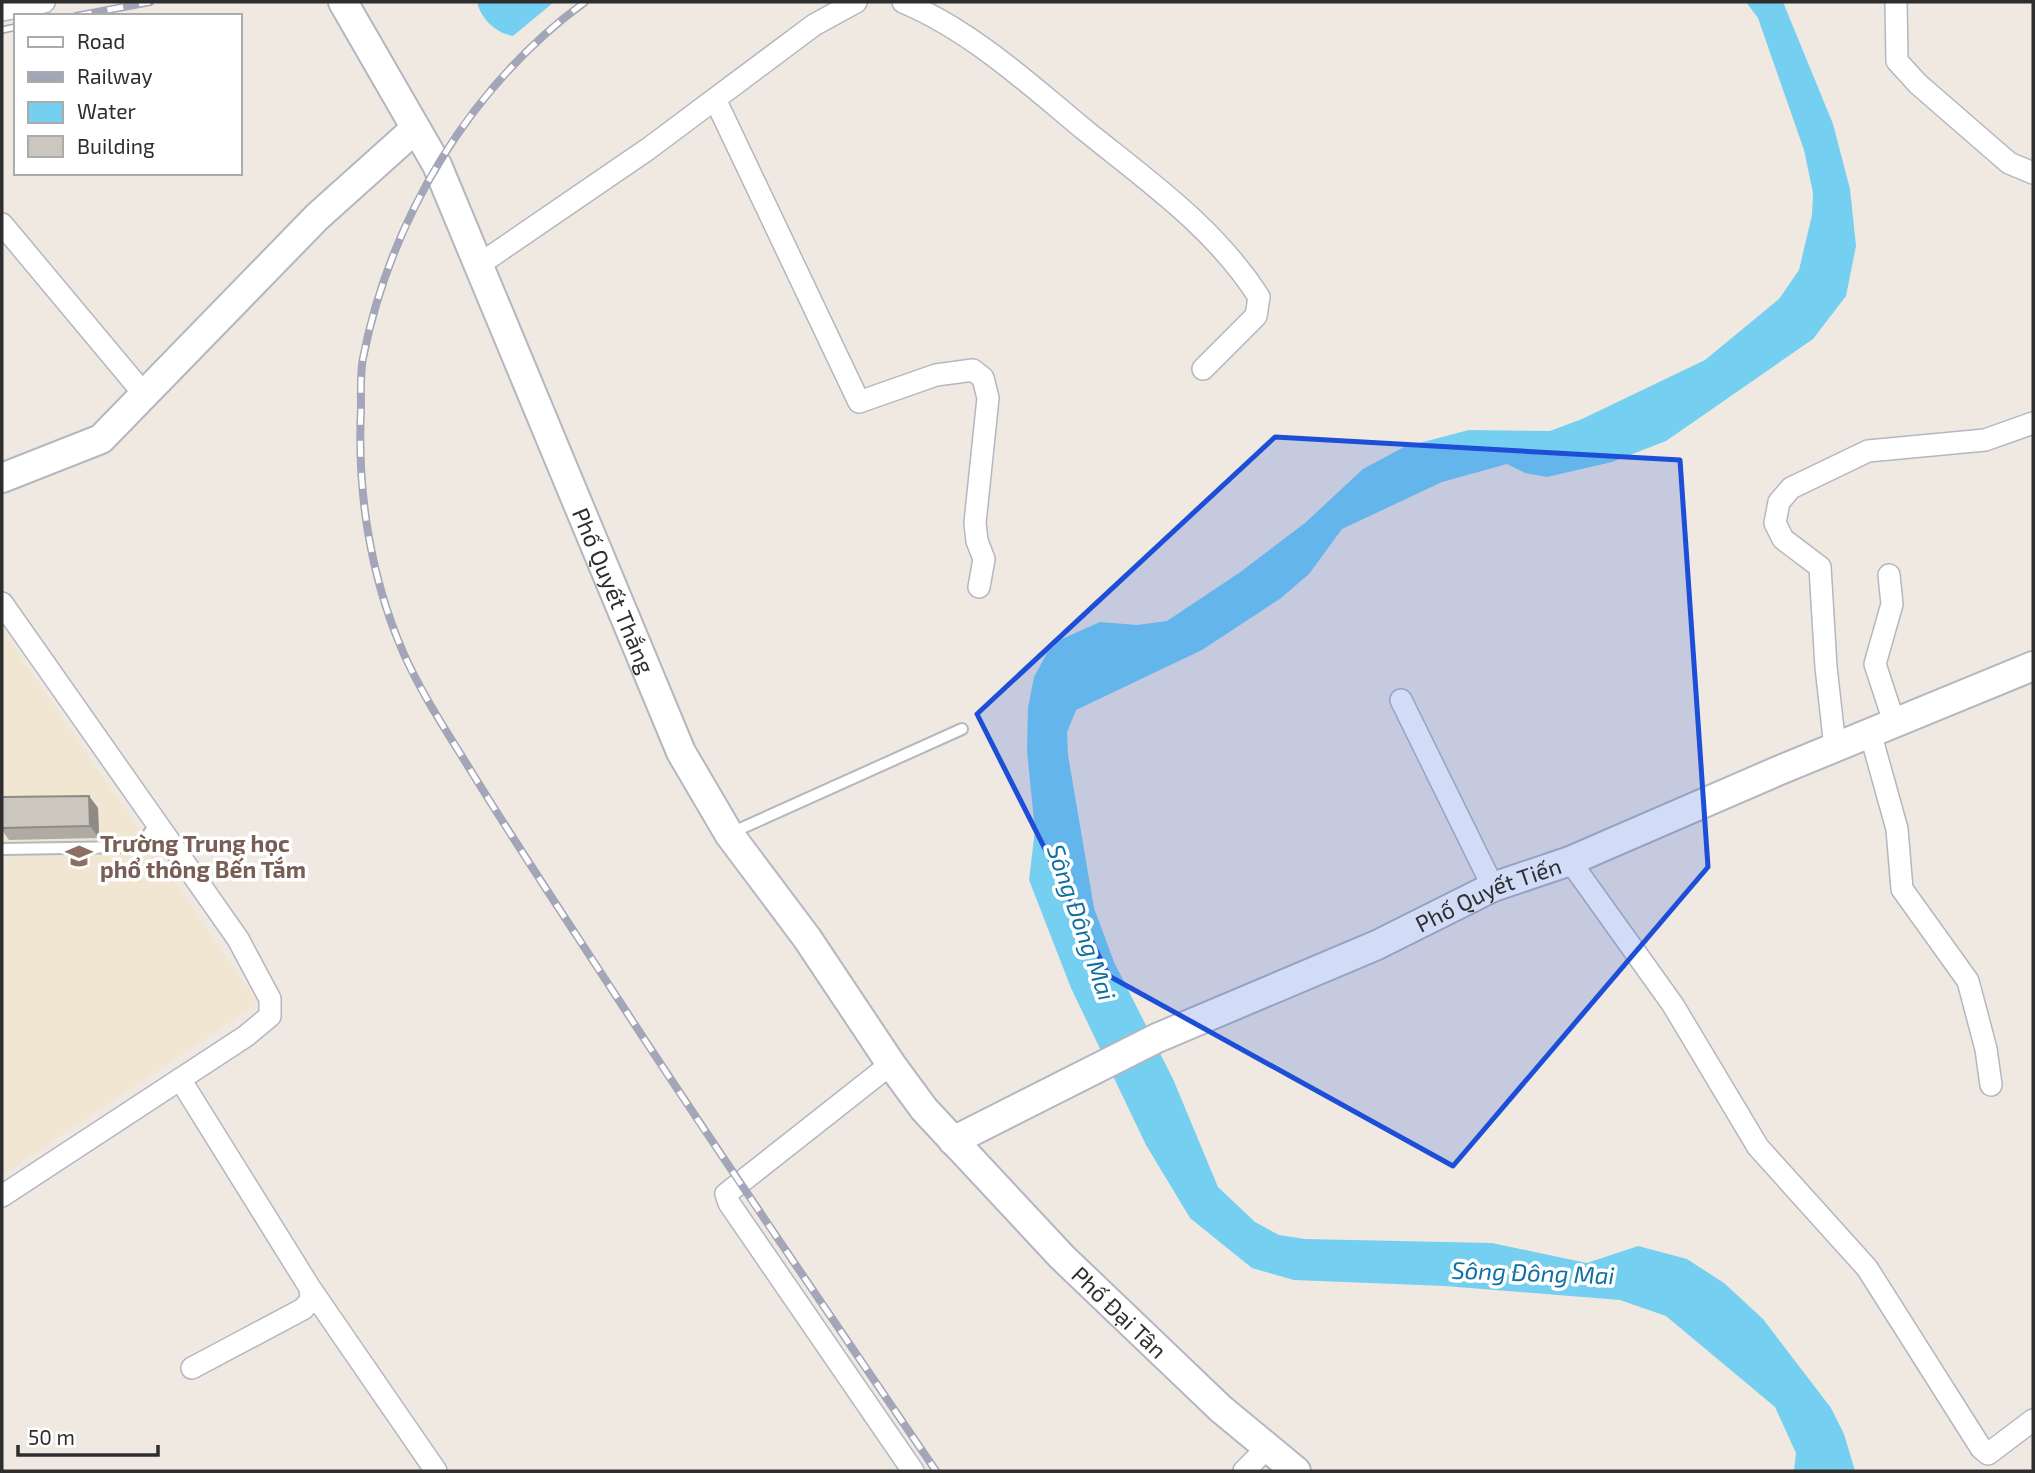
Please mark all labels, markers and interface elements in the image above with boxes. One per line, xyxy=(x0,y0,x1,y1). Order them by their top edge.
legend xyxy=(14,14,242,175)
text: Road xyxy=(77,28,125,53)
text: Railway xyxy=(77,63,153,88)
text: Water xyxy=(77,98,136,123)
text: Building xyxy=(77,133,155,158)
street label: Phố Quyết Thắng xyxy=(567,503,661,678)
place label: Trường Trung học phổ thông Bến Tắm xyxy=(100,829,306,883)
water label: Sông Đông Mai xyxy=(1042,840,1122,1004)
school or university icon: Trường Trung học phổ thông Bến Tắm xyxy=(64,841,94,871)
street label: Phố Quyết Tiến xyxy=(1411,851,1565,938)
water label: Sông Đông Mai xyxy=(1451,1255,1615,1289)
street label: Phố Đại Tân xyxy=(1066,1260,1173,1364)
scale bar xyxy=(18,1414,158,1458)
text: 50 m xyxy=(28,1424,75,1449)

